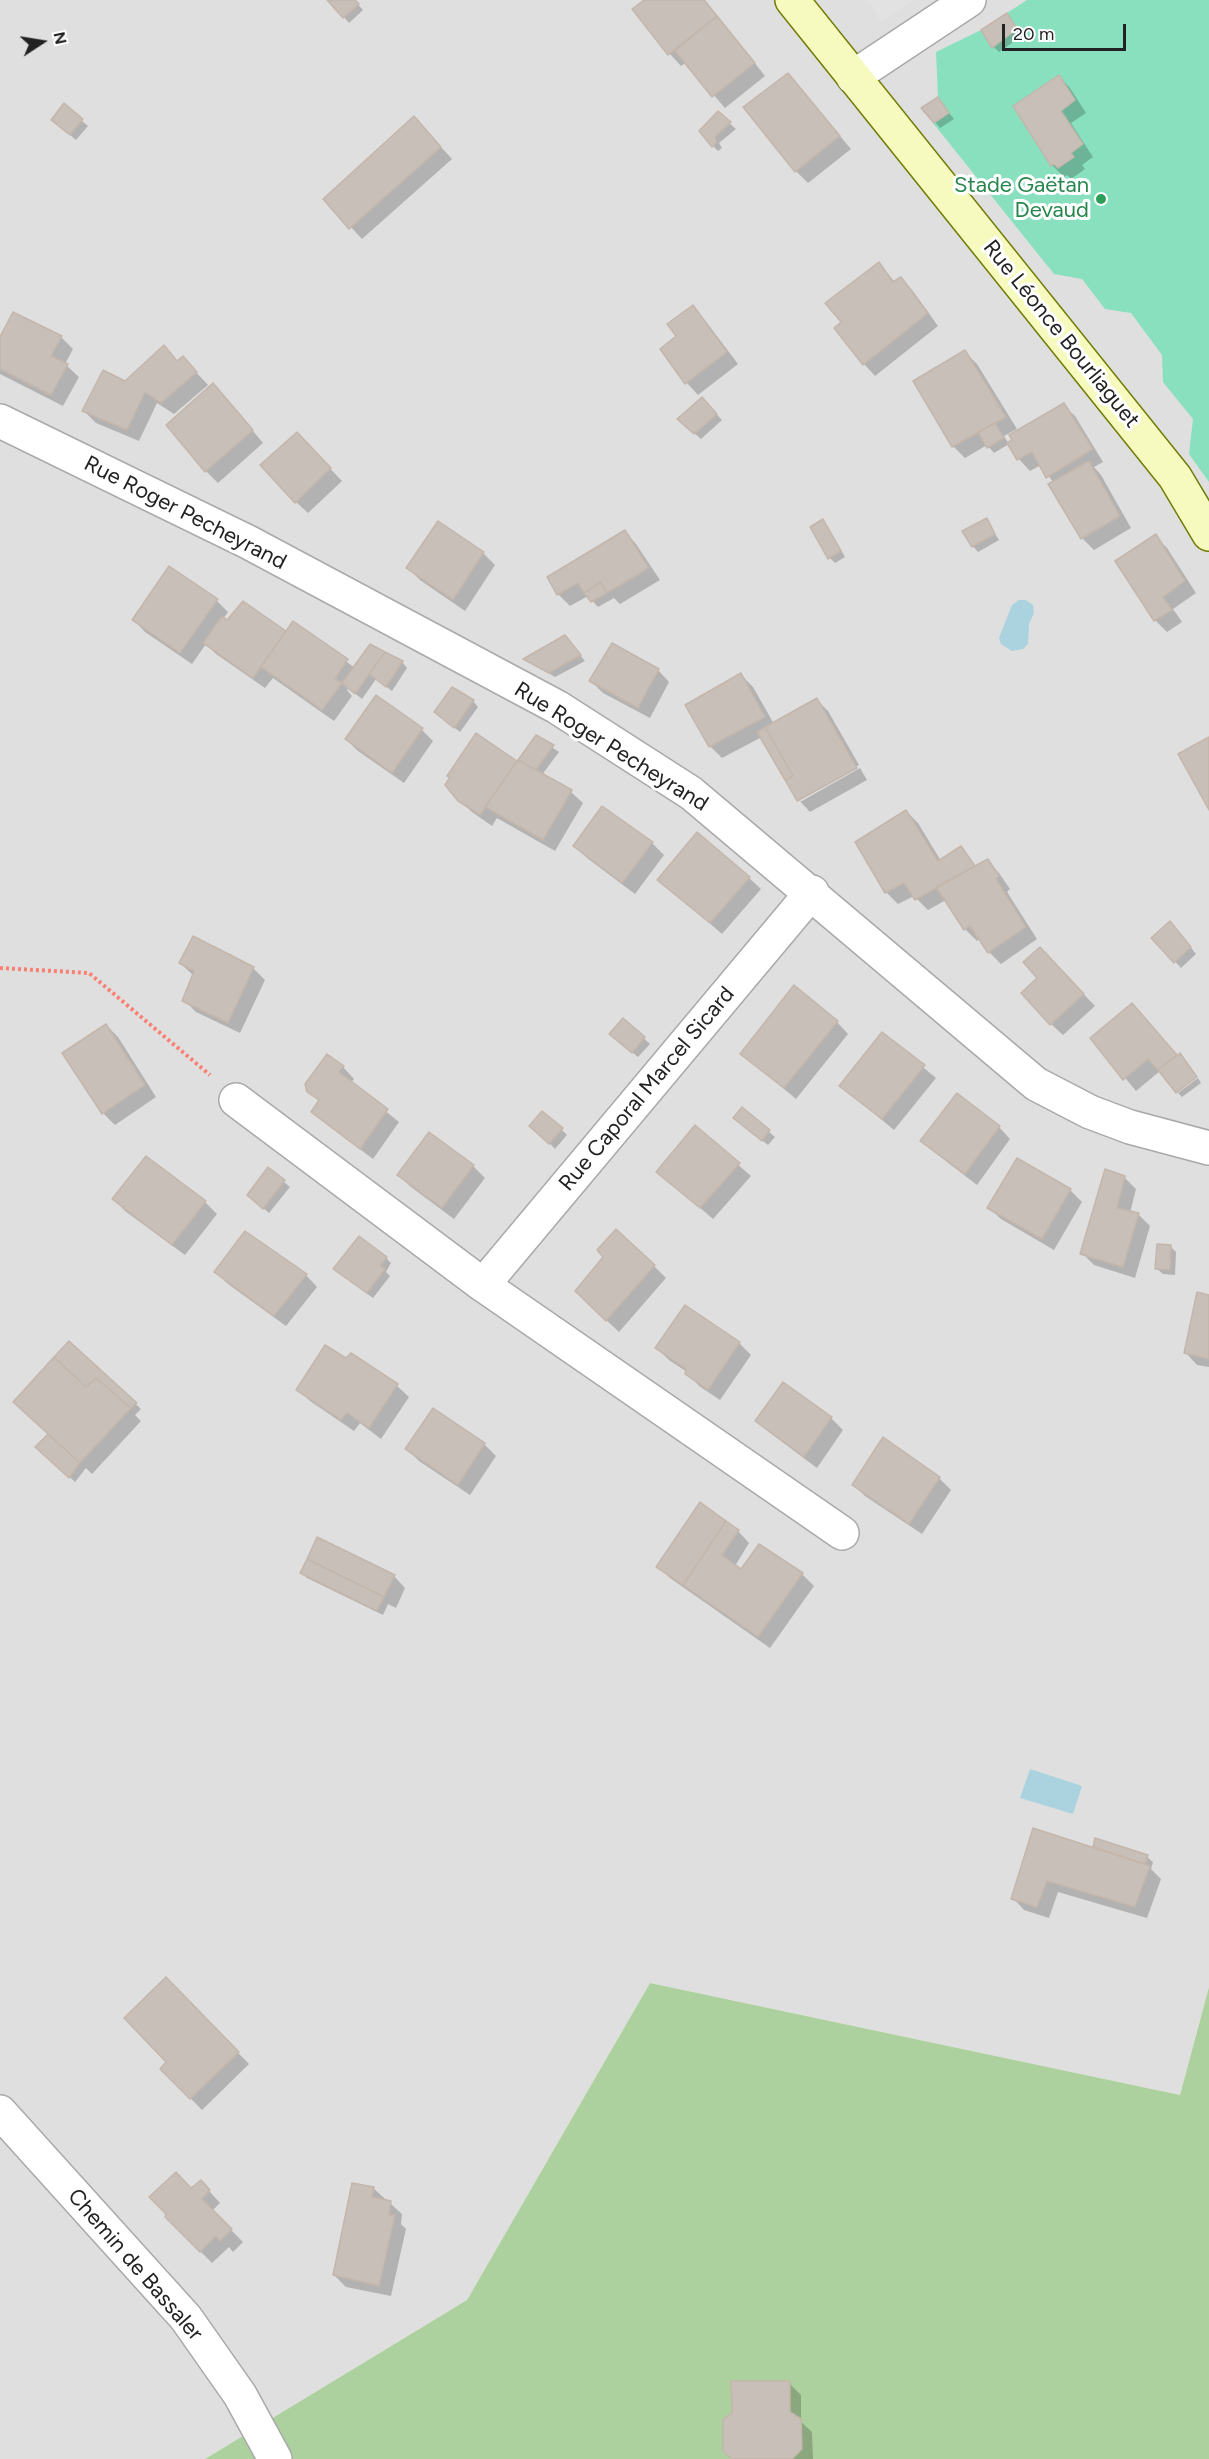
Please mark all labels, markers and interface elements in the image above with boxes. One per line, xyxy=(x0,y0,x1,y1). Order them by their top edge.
north arrow xyxy=(12,12,72,72)
scale bar xyxy=(1005,12,1130,50)
text: 20 m xyxy=(1013,23,1054,45)
text: N xyxy=(50,30,71,46)
place label: Stade Gaëtan Devaud xyxy=(954,173,1089,224)
marker: Stade Gaëtan Devaud xyxy=(1094,192,1108,206)
street label: Rue Léonce Bourliaguet xyxy=(977,235,1145,433)
street label: Rue Roger Pecheyrand xyxy=(79,450,291,576)
street label: Rue Roger Pecheyrand xyxy=(509,677,713,817)
street label: Rue Caporal Marcel Sicard xyxy=(554,981,740,1197)
street label: Chemin de Bassaler xyxy=(62,2184,208,2346)

